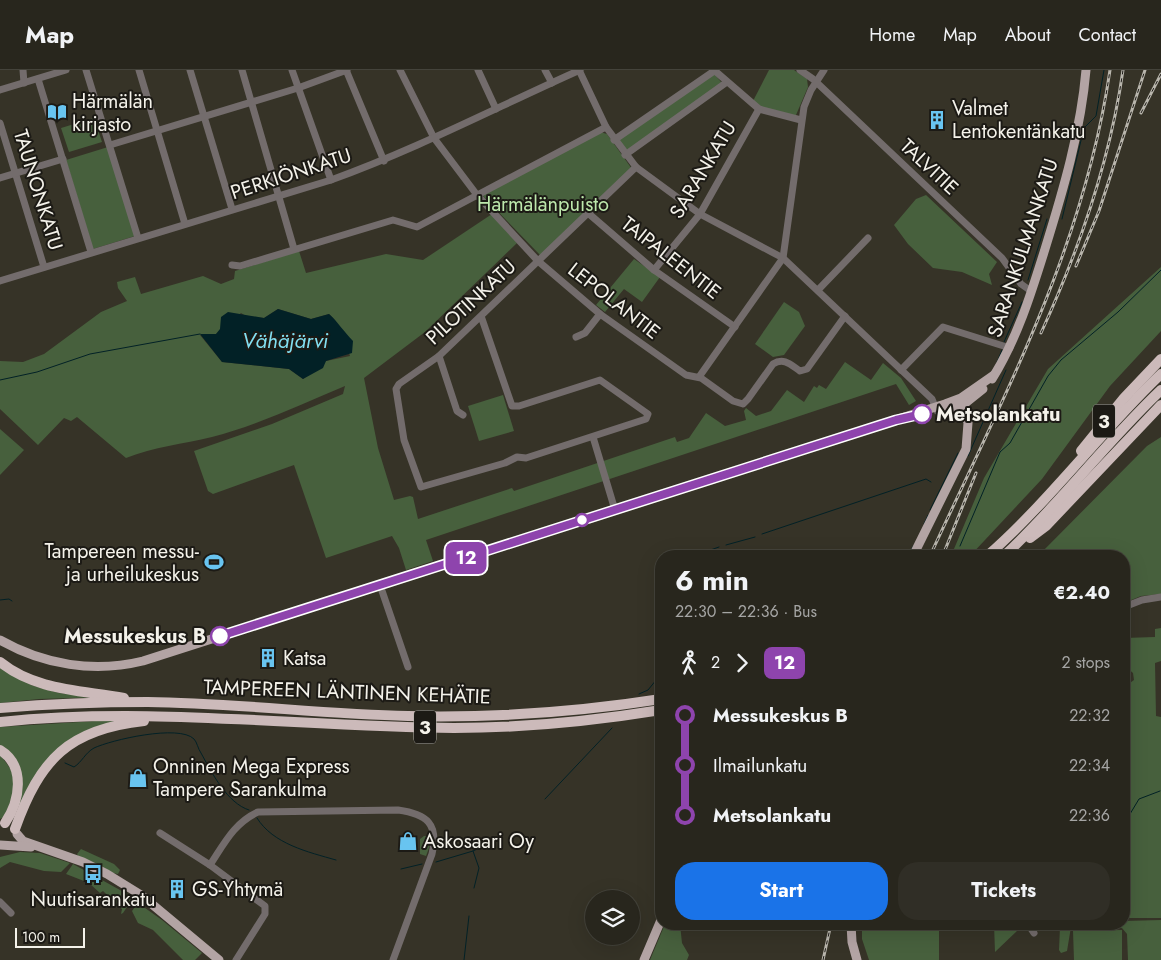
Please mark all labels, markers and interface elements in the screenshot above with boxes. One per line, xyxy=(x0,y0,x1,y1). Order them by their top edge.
text: Map xyxy=(25,17,74,52)
text: Home xyxy=(869,22,915,48)
text: Map xyxy=(943,22,977,48)
text: About xyxy=(1005,22,1050,48)
text: Contact xyxy=(1078,22,1136,48)
place label: Härmälän kirjasto xyxy=(72,87,153,139)
place label: Valmet Lentokentänkatu xyxy=(952,94,1086,146)
library icon: Härmälän kirjasto xyxy=(46,101,68,123)
building icon: Valmet Lentokentänkatu xyxy=(926,109,948,131)
street label: SARANKATU xyxy=(663,116,743,224)
street label: TAUNONKATU xyxy=(6,126,70,254)
street label: TALVITIE xyxy=(893,132,965,202)
street label: PERKIÖNKATU xyxy=(227,141,355,207)
street label: SARANKULMANKATU xyxy=(980,155,1066,341)
park label: Härmälänpuisto xyxy=(477,190,609,219)
street label: TAIPALEENTIE xyxy=(615,210,727,306)
street label: PILOTINKATU xyxy=(419,252,523,352)
street label: LEPOLANTIE xyxy=(562,256,666,346)
water label: Vähäjärvi xyxy=(242,326,329,356)
place label: Metsolankatu xyxy=(936,400,1060,429)
marker: Metsolankatu xyxy=(912,404,932,424)
road number: 3 xyxy=(1093,404,1115,438)
unlabelled marker xyxy=(575,513,589,527)
place label: Tampereen messu- ja urheilukeskus xyxy=(44,537,200,589)
line badge: 12 xyxy=(444,542,488,574)
text: 12 xyxy=(456,545,476,571)
sports icon: Tampereen messu- ja urheilukeskus xyxy=(203,551,225,573)
text: 6 min xyxy=(675,560,749,601)
text: €2.40 xyxy=(1053,579,1110,606)
text: 22:30 – 22:36 · Bus xyxy=(675,600,817,623)
place label: Messukeskus B xyxy=(64,622,206,651)
marker: Messukeskus B xyxy=(210,626,230,646)
place label: Katsa xyxy=(283,644,326,673)
building icon: Katsa xyxy=(257,647,279,669)
icon: walk xyxy=(675,649,703,677)
icon: forward xyxy=(728,649,756,677)
text: 12 xyxy=(774,650,795,676)
text: 2 xyxy=(711,651,720,674)
text: 2 stops xyxy=(1062,651,1110,674)
street label: TAMPEREEN LÄNTINEN KEHÄTIE xyxy=(203,672,491,712)
text: Messukeskus B xyxy=(713,702,848,729)
text: 22:32 xyxy=(1069,704,1110,727)
road number: 3 xyxy=(414,710,436,744)
place label: Onninen Mega Express Tampere Sarankulma xyxy=(153,752,350,804)
text: Ilmailunkatu xyxy=(713,752,807,779)
text: 22:34 xyxy=(1069,754,1110,777)
shop icon: Onninen Mega Express Tampere Sarankulma xyxy=(127,767,149,789)
text: Metsolankatu xyxy=(713,802,831,829)
text: 22:36 xyxy=(1069,804,1110,827)
place label: Askosaari Oy xyxy=(423,827,534,856)
shop icon: Askosaari Oy xyxy=(397,830,419,852)
button: Start xyxy=(675,862,888,920)
button: Tickets xyxy=(898,862,1110,920)
bus stop icon: Nuutisarankatu xyxy=(82,863,104,885)
place label: GS-Yhtymä xyxy=(192,875,283,904)
building icon: GS-Yhtymä xyxy=(166,878,188,900)
place label: Nuutisarankatu xyxy=(31,885,155,914)
map controls xyxy=(585,890,640,945)
button: layers xyxy=(585,890,640,945)
scale bar xyxy=(15,925,85,948)
text: 100 m xyxy=(22,927,60,947)

